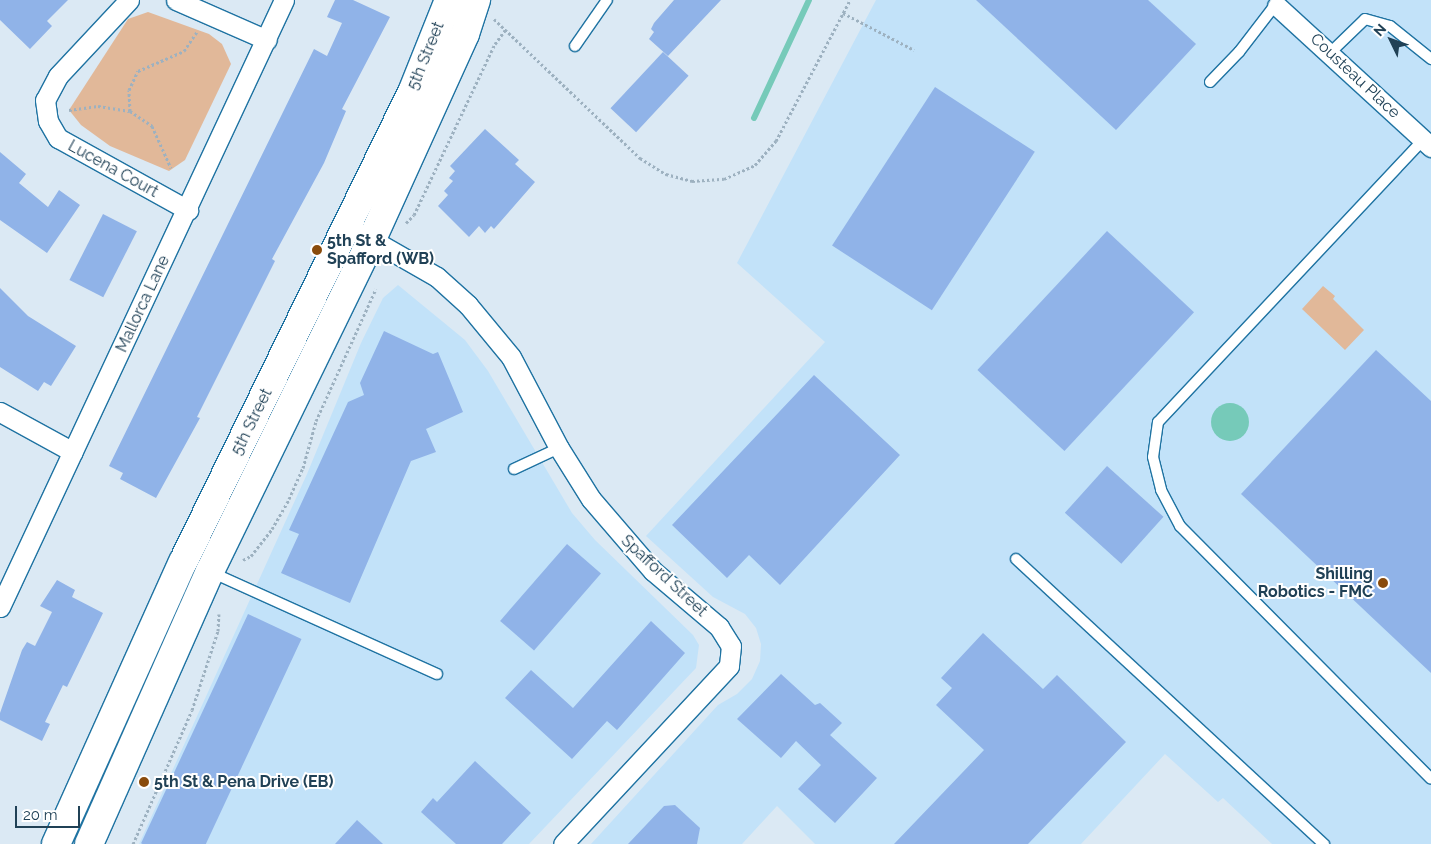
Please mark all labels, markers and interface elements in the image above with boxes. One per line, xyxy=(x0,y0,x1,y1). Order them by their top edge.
north arrow xyxy=(1366,15,1416,65)
street label: 5th Street xyxy=(404,19,448,93)
text: N xyxy=(1370,21,1389,39)
street label: Cousteau Place xyxy=(1306,30,1404,122)
street label: Lucena Court xyxy=(65,136,161,202)
place label: 5th St & Spafford (WB) xyxy=(327,231,434,269)
marker: 5th St & Spafford (WB) xyxy=(311,244,323,256)
street label: Mallorca Lane xyxy=(112,253,174,355)
street label: 5th Street xyxy=(228,386,276,458)
street label: Spafford Street xyxy=(617,531,711,621)
place label: Shilling Robotics - FMC xyxy=(1258,564,1373,602)
marker: Shilling Robotics - FMC xyxy=(1377,577,1389,589)
place label: 5th St & Pena Drive (EB) xyxy=(154,772,333,792)
marker: 5th St & Pena Drive (EB) xyxy=(138,776,150,788)
scale bar xyxy=(18,796,82,828)
text: 20 m xyxy=(23,806,58,824)

